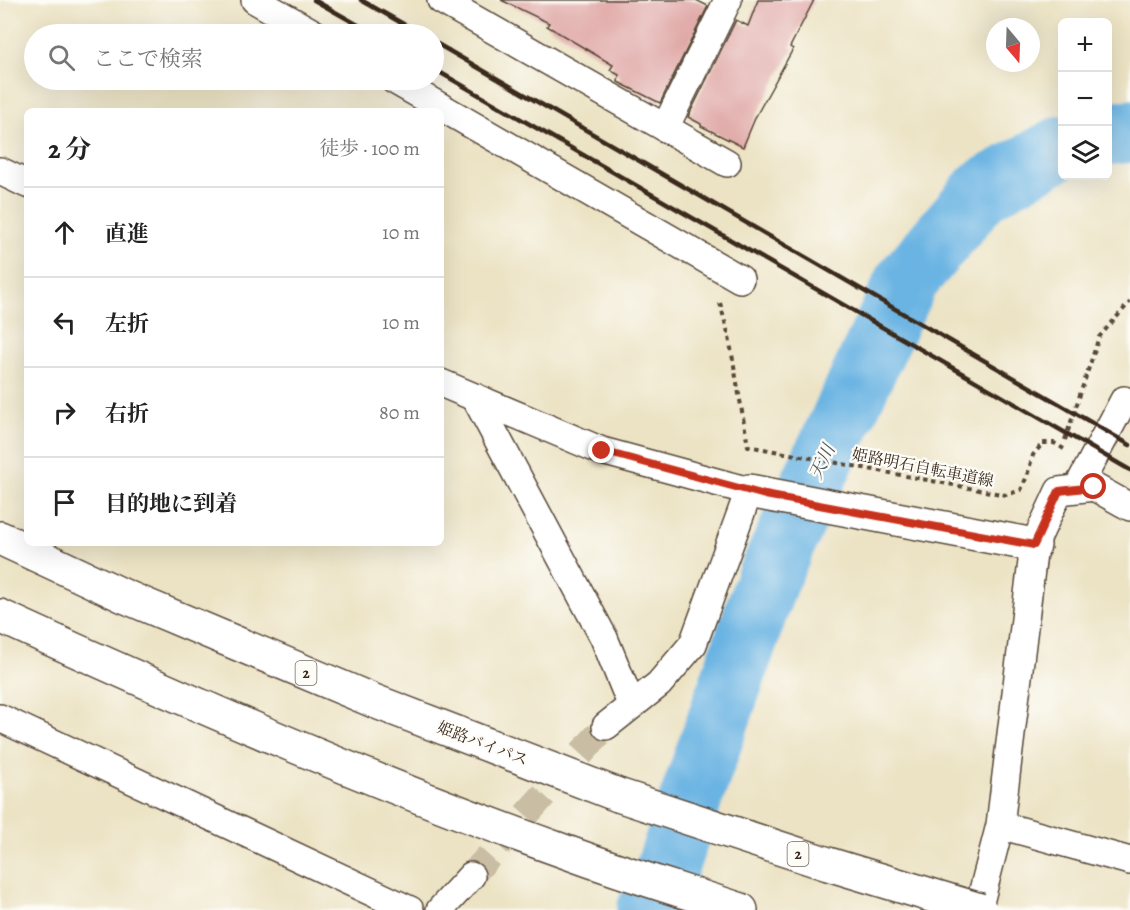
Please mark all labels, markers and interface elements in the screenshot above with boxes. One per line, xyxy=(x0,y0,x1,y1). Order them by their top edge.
north arrow xyxy=(986,18,1040,72)
map controls xyxy=(1058,18,1112,180)
button: + xyxy=(1058,18,1112,72)
search box xyxy=(24,24,444,90)
icon: search xyxy=(45,41,78,74)
text: ここで検索 xyxy=(93,44,203,74)
button: − xyxy=(1058,72,1112,126)
button: layers xyxy=(1058,126,1112,180)
text: 2 分 xyxy=(48,132,91,167)
text: 徒歩 · 100 m xyxy=(319,135,420,162)
icon: ahead xyxy=(48,216,81,249)
text: 直進 xyxy=(105,219,149,249)
text: 10 m xyxy=(382,219,420,246)
icon: left xyxy=(48,306,81,339)
text: 左折 xyxy=(105,309,149,339)
text: 10 m xyxy=(382,309,420,336)
icon: right xyxy=(48,396,81,429)
text: 右折 xyxy=(105,399,149,429)
text: 80 m xyxy=(379,399,420,426)
route end xyxy=(588,437,614,463)
water label: 天川 xyxy=(804,439,841,483)
street label: 姫路明石自転車道線 xyxy=(850,443,996,493)
route start xyxy=(1080,473,1106,499)
icon: arrive xyxy=(48,486,81,519)
text: 目的地に到着 xyxy=(105,489,237,519)
road number: 2 xyxy=(296,661,316,685)
street label: 姫路バイパス xyxy=(434,717,531,771)
road number: 2 xyxy=(788,842,808,866)

